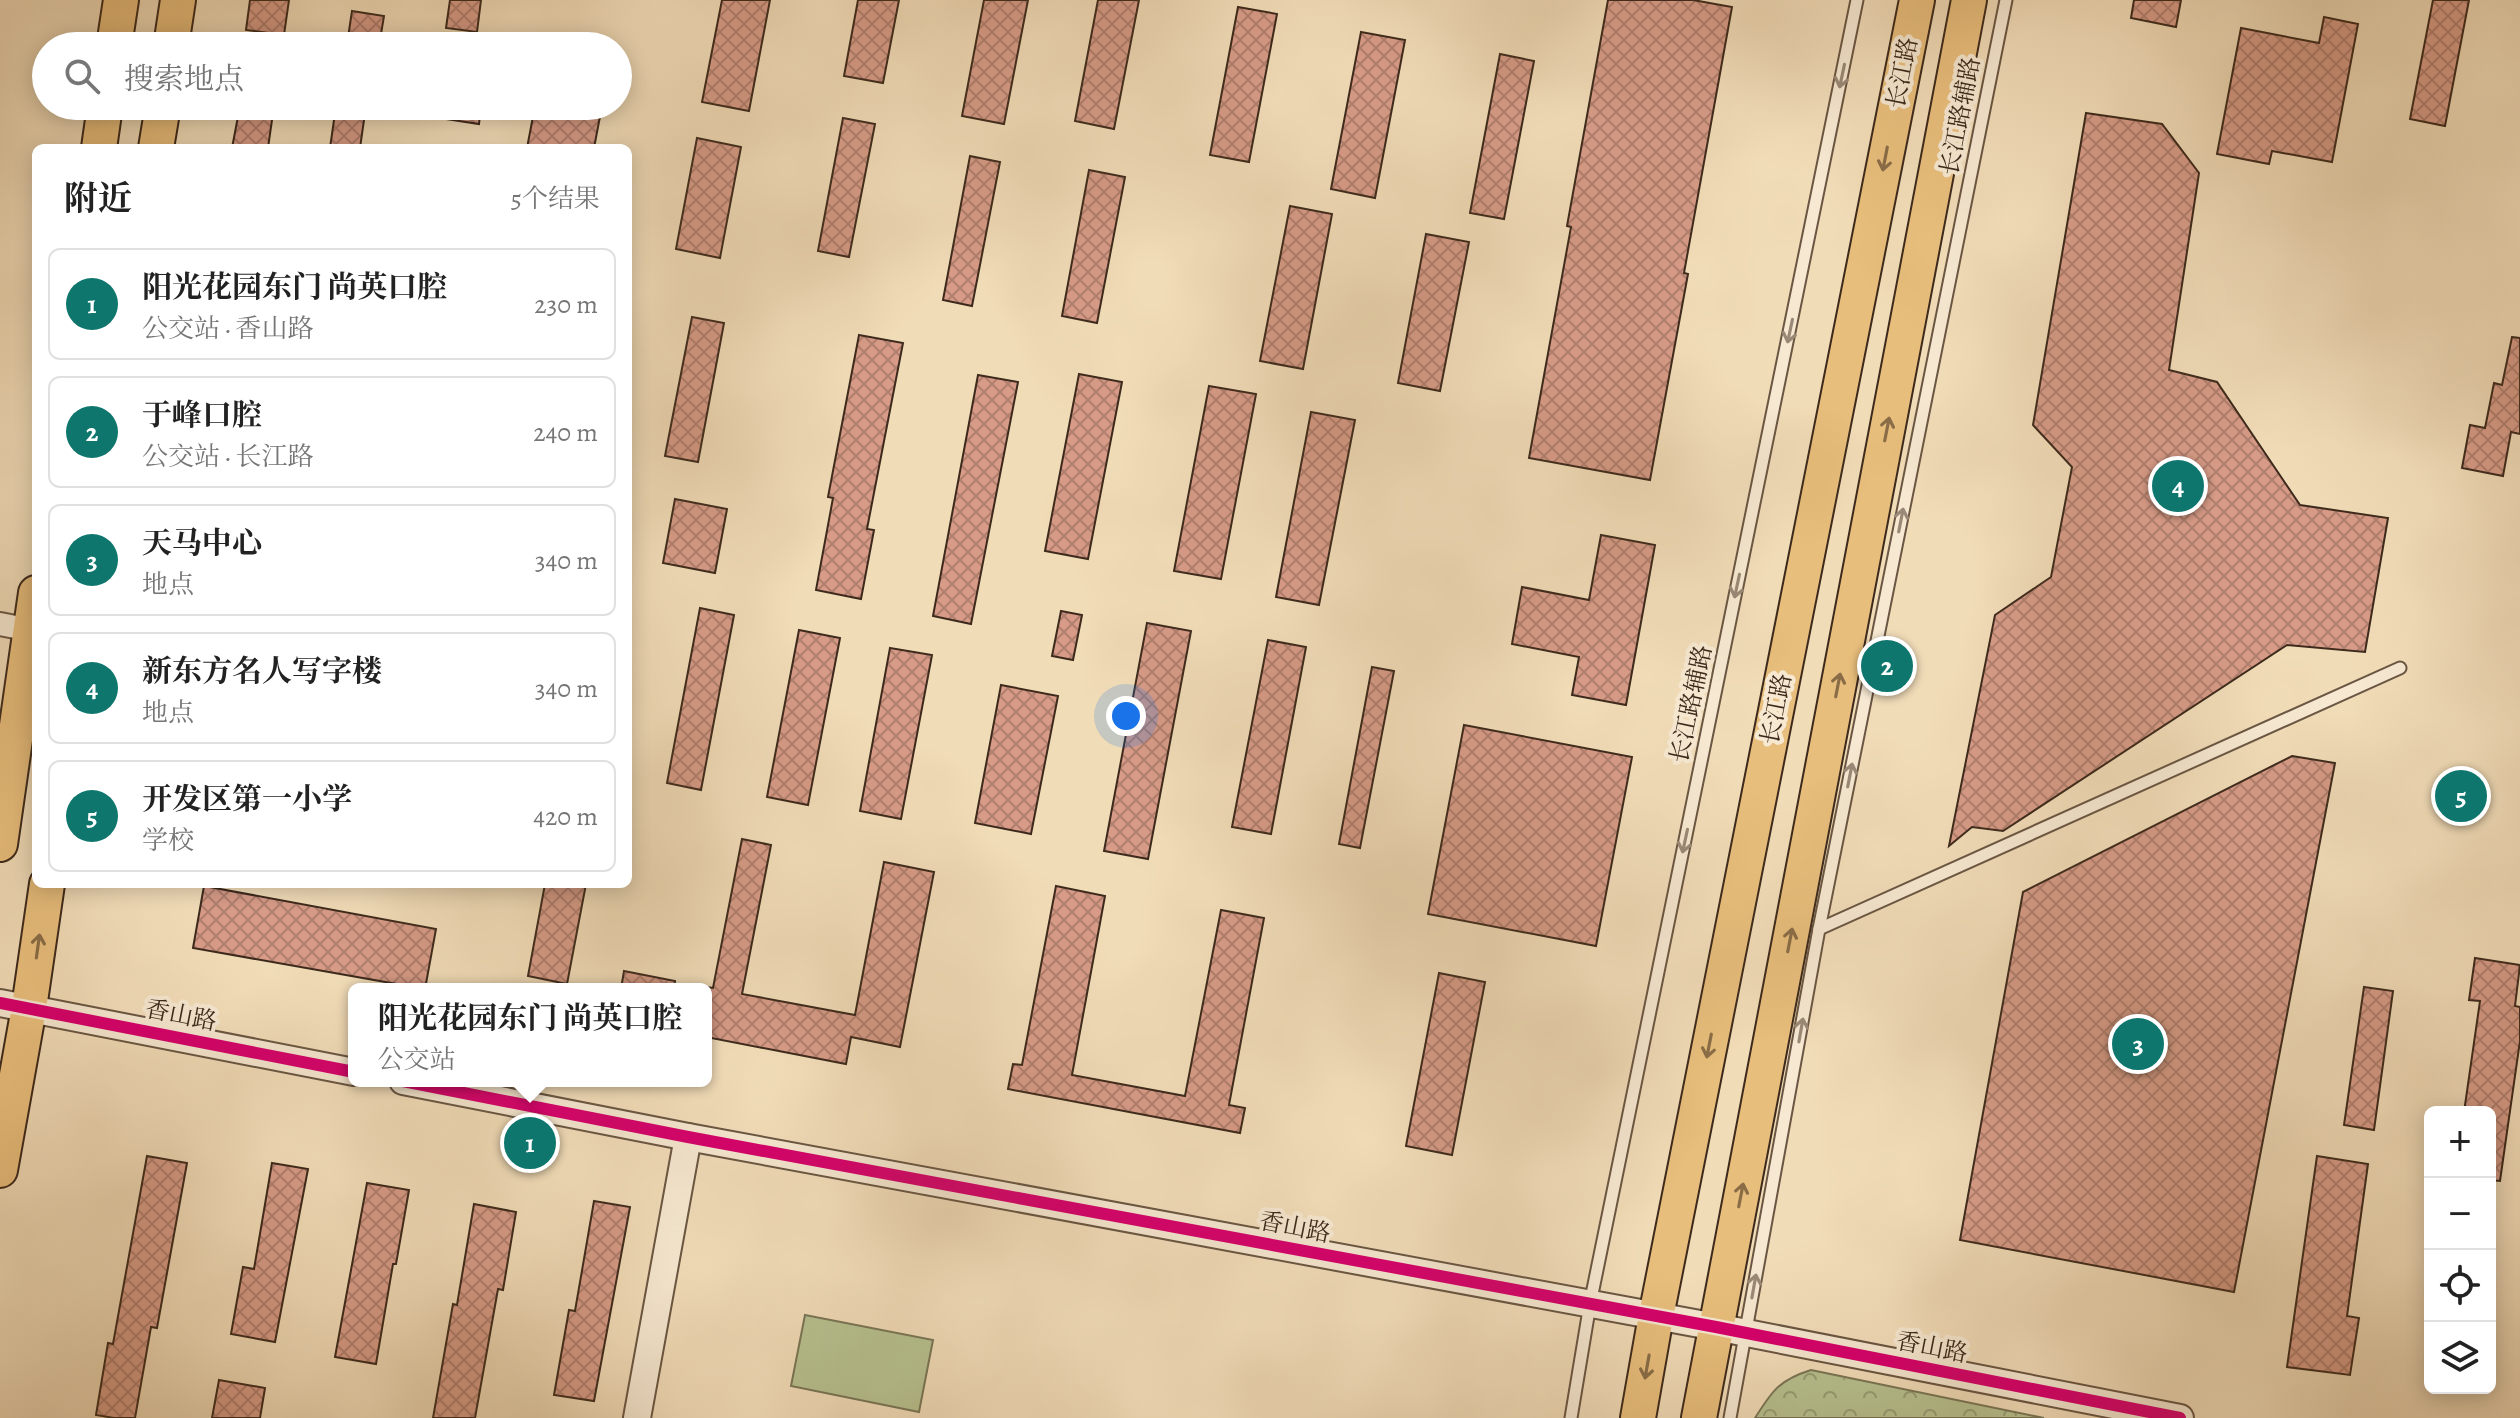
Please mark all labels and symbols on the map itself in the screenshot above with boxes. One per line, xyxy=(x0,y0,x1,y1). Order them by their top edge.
street label: 长江路 xyxy=(1879,35,1925,111)
street label: 长江路辅路 xyxy=(1933,54,1987,178)
one-way arrow xyxy=(1834,63,1849,89)
one-way arrow xyxy=(1877,146,1892,171)
one-way arrow xyxy=(1781,318,1796,343)
one-way arrow xyxy=(1881,417,1896,442)
pin: 4 xyxy=(2152,456,2204,516)
one-way arrow xyxy=(1895,508,1910,534)
one-way arrow xyxy=(1729,573,1744,598)
pin: 2 xyxy=(1861,636,1913,696)
street label: 长江路辅路 xyxy=(1663,642,1719,766)
street label: 长江路 xyxy=(1753,671,1799,747)
one-way arrow xyxy=(1832,672,1847,698)
your location xyxy=(1106,696,1146,736)
one-way arrow xyxy=(1844,763,1859,788)
pin: 5 xyxy=(2435,766,2487,826)
one-way arrow xyxy=(1677,827,1692,853)
one-way arrow xyxy=(1783,928,1798,953)
one-way arrow xyxy=(31,934,46,959)
street label: 香山路 xyxy=(143,992,219,1038)
pin: 3 xyxy=(2112,1014,2164,1074)
one-way arrow xyxy=(1794,1018,1809,1044)
one-way arrow xyxy=(1701,1032,1716,1058)
pin: 1 xyxy=(504,1113,556,1173)
one-way arrow xyxy=(1734,1183,1749,1209)
street label: 香山路 xyxy=(1257,1204,1333,1250)
one-way arrow xyxy=(1747,1274,1762,1299)
street label: 香山路 xyxy=(1894,1324,1970,1370)
one-way arrow xyxy=(1638,1354,1653,1379)

